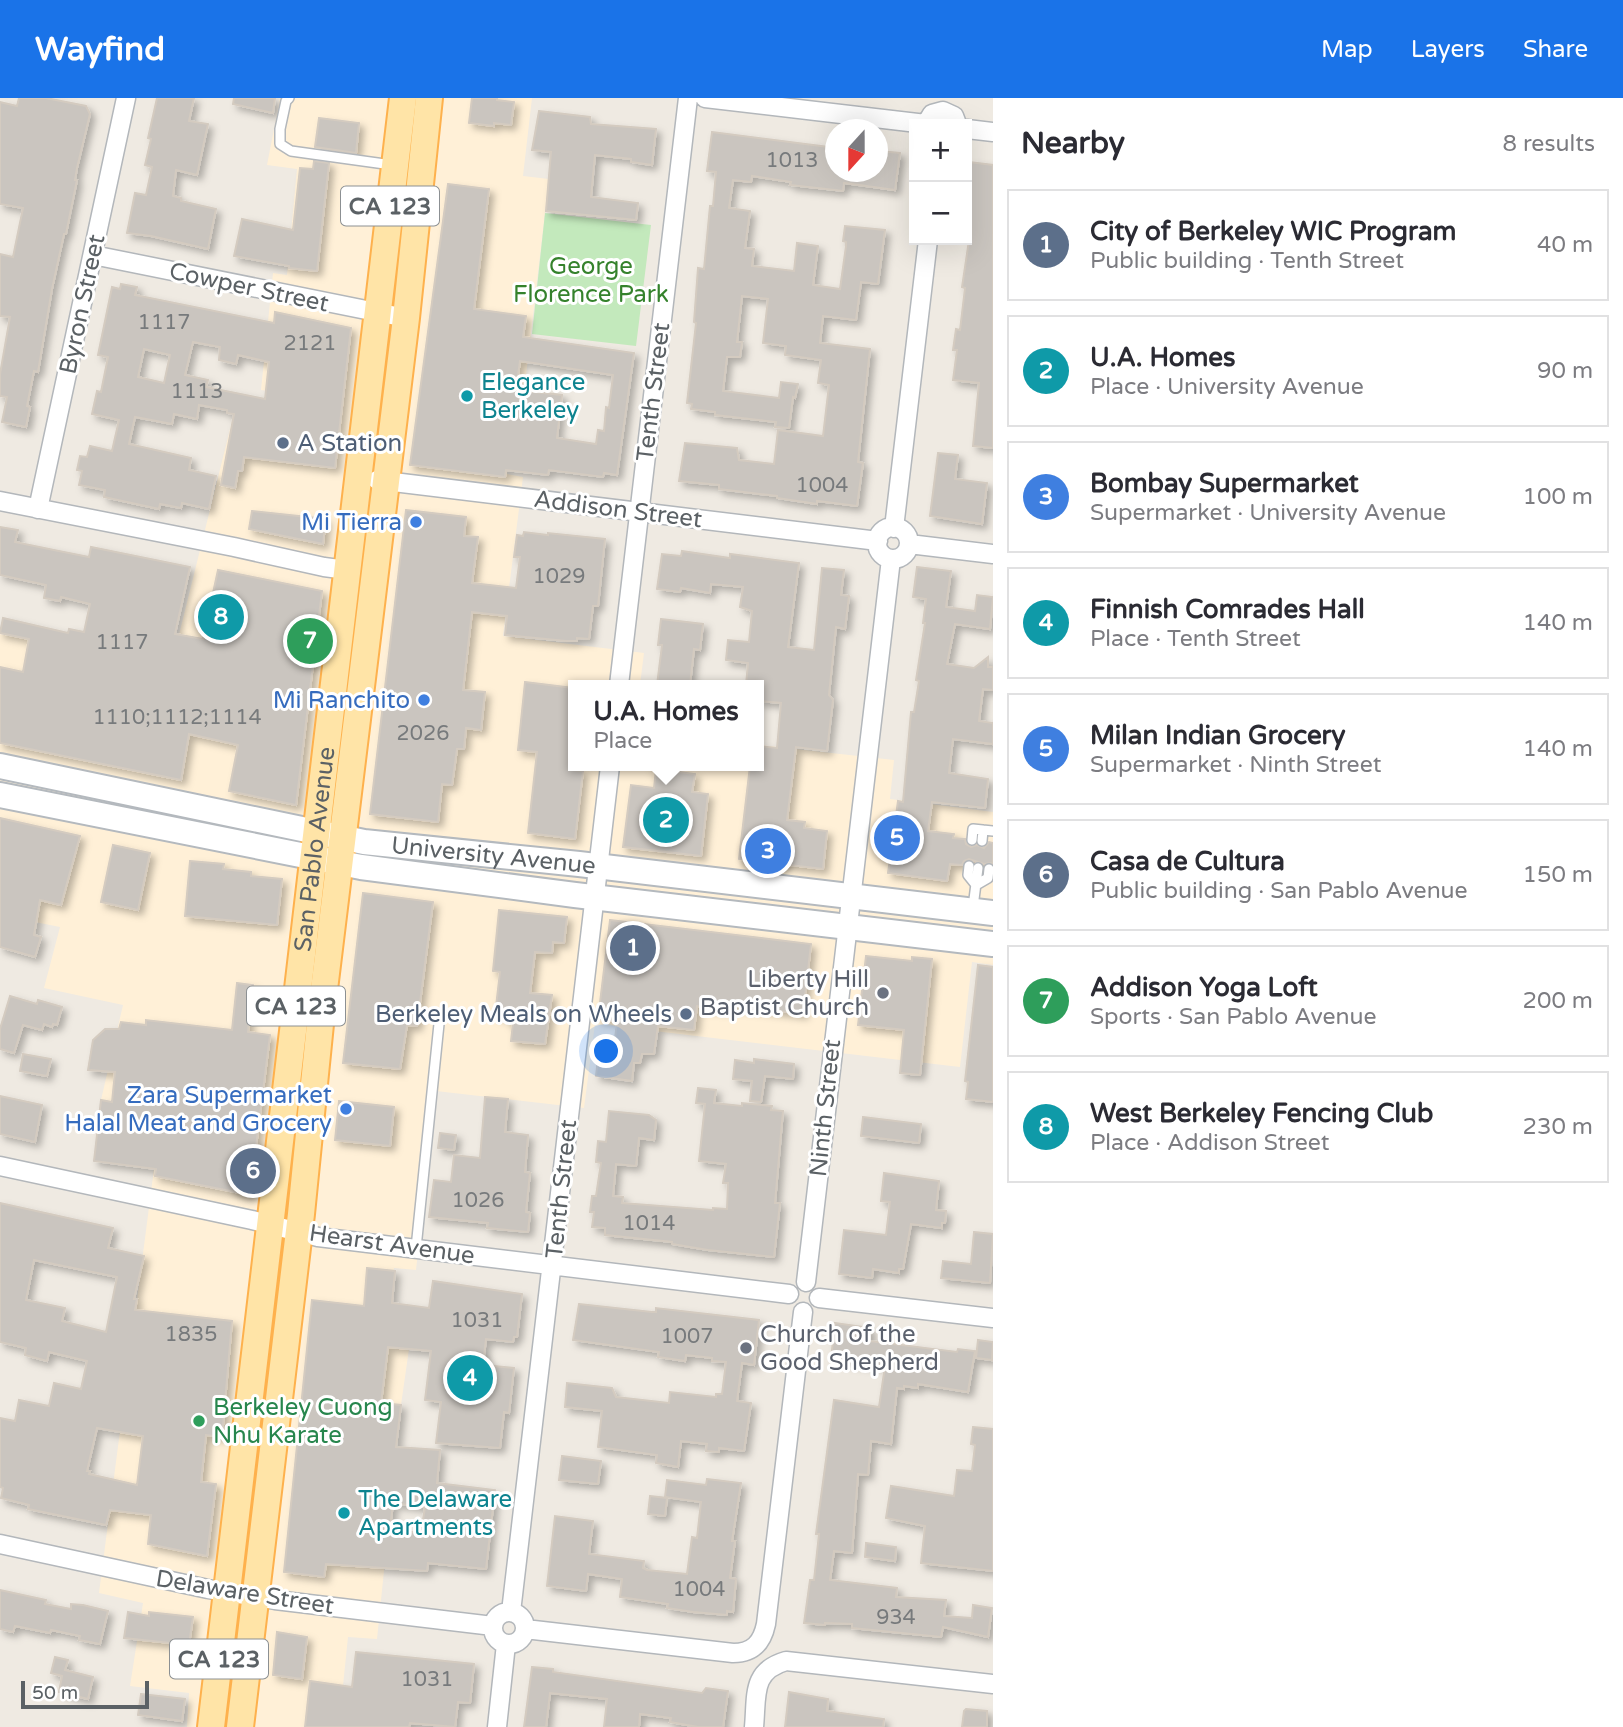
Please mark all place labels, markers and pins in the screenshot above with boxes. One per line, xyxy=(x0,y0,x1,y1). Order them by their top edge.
place label: Elegance Berkeley xyxy=(481,368,585,425)
marker: Elegance Berkeley xyxy=(459,388,475,404)
place label: A Station xyxy=(297,429,402,458)
marker: A Station xyxy=(275,435,291,451)
place label: Mi Tierra xyxy=(301,508,402,537)
marker: Mi Tierra xyxy=(408,514,424,530)
pin: 8 xyxy=(198,591,244,643)
pin: 7 xyxy=(287,615,333,667)
place label: Mi Ranchito xyxy=(273,686,410,715)
marker: Mi Ranchito xyxy=(416,692,432,708)
pin: 2 xyxy=(643,794,689,846)
pin: 5 xyxy=(874,812,920,864)
pin: 3 xyxy=(745,825,791,877)
pin: 1 xyxy=(610,922,656,974)
place label: Liberty Hill Baptist Church xyxy=(700,965,869,1022)
marker: Liberty Hill Baptist Church xyxy=(875,985,891,1001)
place label: Berkeley Meals on Wheels xyxy=(375,1000,672,1029)
marker: Berkeley Meals on Wheels xyxy=(678,1006,694,1022)
place label: Zara Supermarket Halal Meat and Grocery xyxy=(64,1081,332,1138)
marker: Zara Supermarket Halal Meat and Grocery xyxy=(338,1101,354,1117)
pin: 6 xyxy=(230,1145,276,1197)
place label: Church of the Good Shepherd xyxy=(760,1320,939,1377)
marker: Church of the Good Shepherd xyxy=(738,1340,754,1356)
pin: 4 xyxy=(447,1352,493,1404)
place label: Berkeley Cuong Nhu Karate xyxy=(213,1393,393,1450)
marker: Berkeley Cuong Nhu Karate xyxy=(191,1413,207,1429)
place label: The Delaware Apartments xyxy=(358,1485,512,1542)
marker: The Delaware Apartments xyxy=(336,1505,352,1521)

